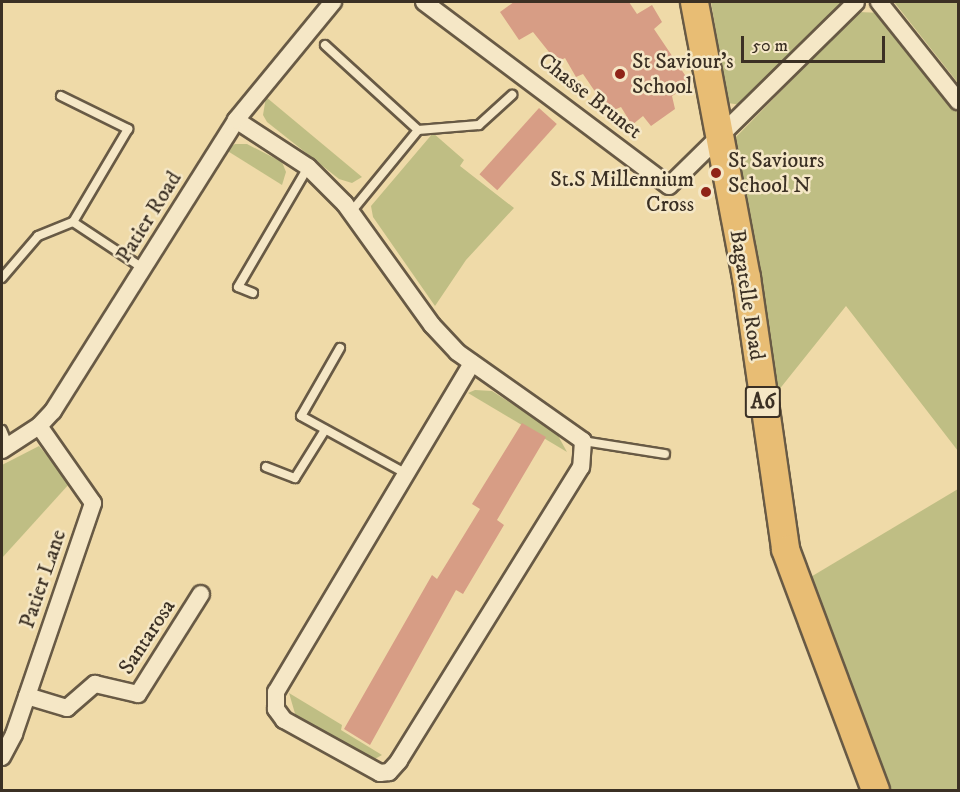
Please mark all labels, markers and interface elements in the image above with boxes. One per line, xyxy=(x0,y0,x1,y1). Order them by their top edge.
scale bar xyxy=(744,24,888,62)
text: 50 m xyxy=(752,35,788,57)
street label: Chasse Brunet xyxy=(533,47,647,145)
place label: St Saviour's School xyxy=(632,48,734,100)
marker: St Saviour's School xyxy=(613,67,627,81)
place label: St Saviours School N xyxy=(728,147,824,198)
place label: St.S Millennium Cross xyxy=(550,166,694,218)
marker: St Saviours School N xyxy=(709,166,723,180)
street label: Patier Road xyxy=(111,167,187,267)
marker: St.S Millennium Cross xyxy=(699,185,713,199)
street label: Bagatelle Road xyxy=(724,228,770,362)
road number: A6 xyxy=(744,384,783,420)
street label: Patier Lane xyxy=(14,526,72,632)
street label: Santarosa xyxy=(113,594,181,680)

